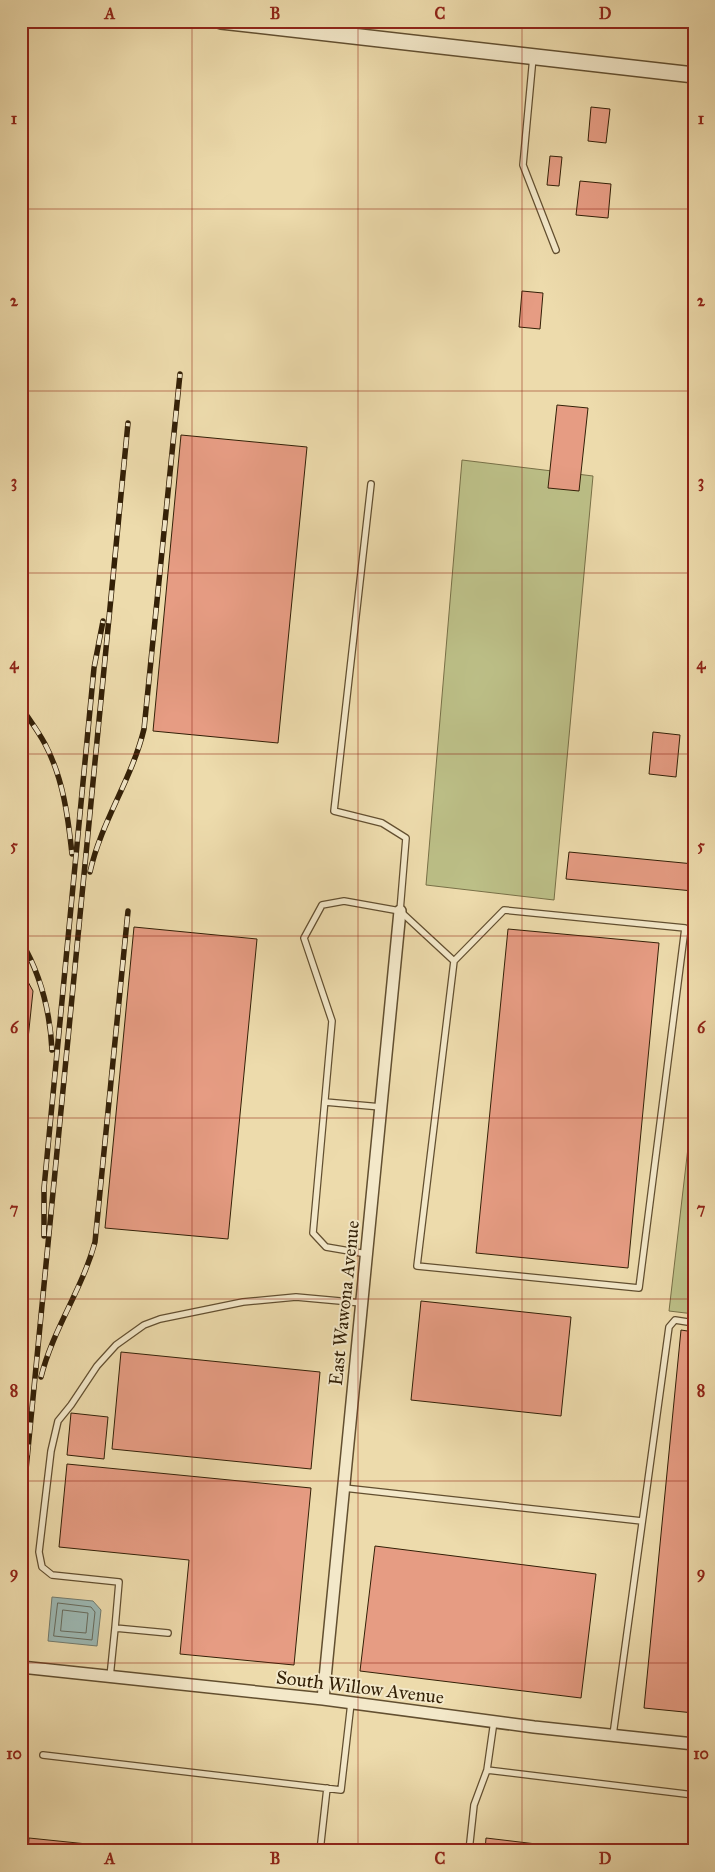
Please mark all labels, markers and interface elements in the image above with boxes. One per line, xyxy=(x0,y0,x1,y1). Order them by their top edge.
text: A xyxy=(104,4,116,23)
text: B xyxy=(270,4,280,23)
text: C xyxy=(435,4,446,23)
text: D xyxy=(599,4,612,23)
text: 1 xyxy=(11,109,18,128)
text: 1 xyxy=(698,109,705,128)
text: 2 xyxy=(10,291,19,310)
text: 2 xyxy=(697,291,706,310)
text: 3 xyxy=(11,472,17,492)
text: 3 xyxy=(698,472,704,492)
text: 4 xyxy=(10,654,20,674)
text: 4 xyxy=(697,654,707,674)
text: 5 xyxy=(10,836,18,855)
text: 5 xyxy=(697,836,705,855)
text: 6 xyxy=(10,1018,19,1037)
text: 6 xyxy=(697,1018,706,1037)
text: 7 xyxy=(10,1199,19,1218)
text: 7 xyxy=(697,1199,706,1218)
street label: East Wawona Avenue xyxy=(324,1219,364,1387)
text: 8 xyxy=(10,1381,18,1400)
text: 8 xyxy=(697,1381,705,1400)
text: 9 xyxy=(10,1563,18,1583)
text: 9 xyxy=(697,1563,705,1583)
street label: South Willow Avenue xyxy=(275,1665,445,1709)
text: 10 xyxy=(6,1744,22,1763)
text: 10 xyxy=(693,1744,709,1763)
text: A xyxy=(104,1849,116,1868)
text: B xyxy=(270,1849,280,1868)
text: C xyxy=(435,1849,446,1868)
text: D xyxy=(599,1849,612,1868)

